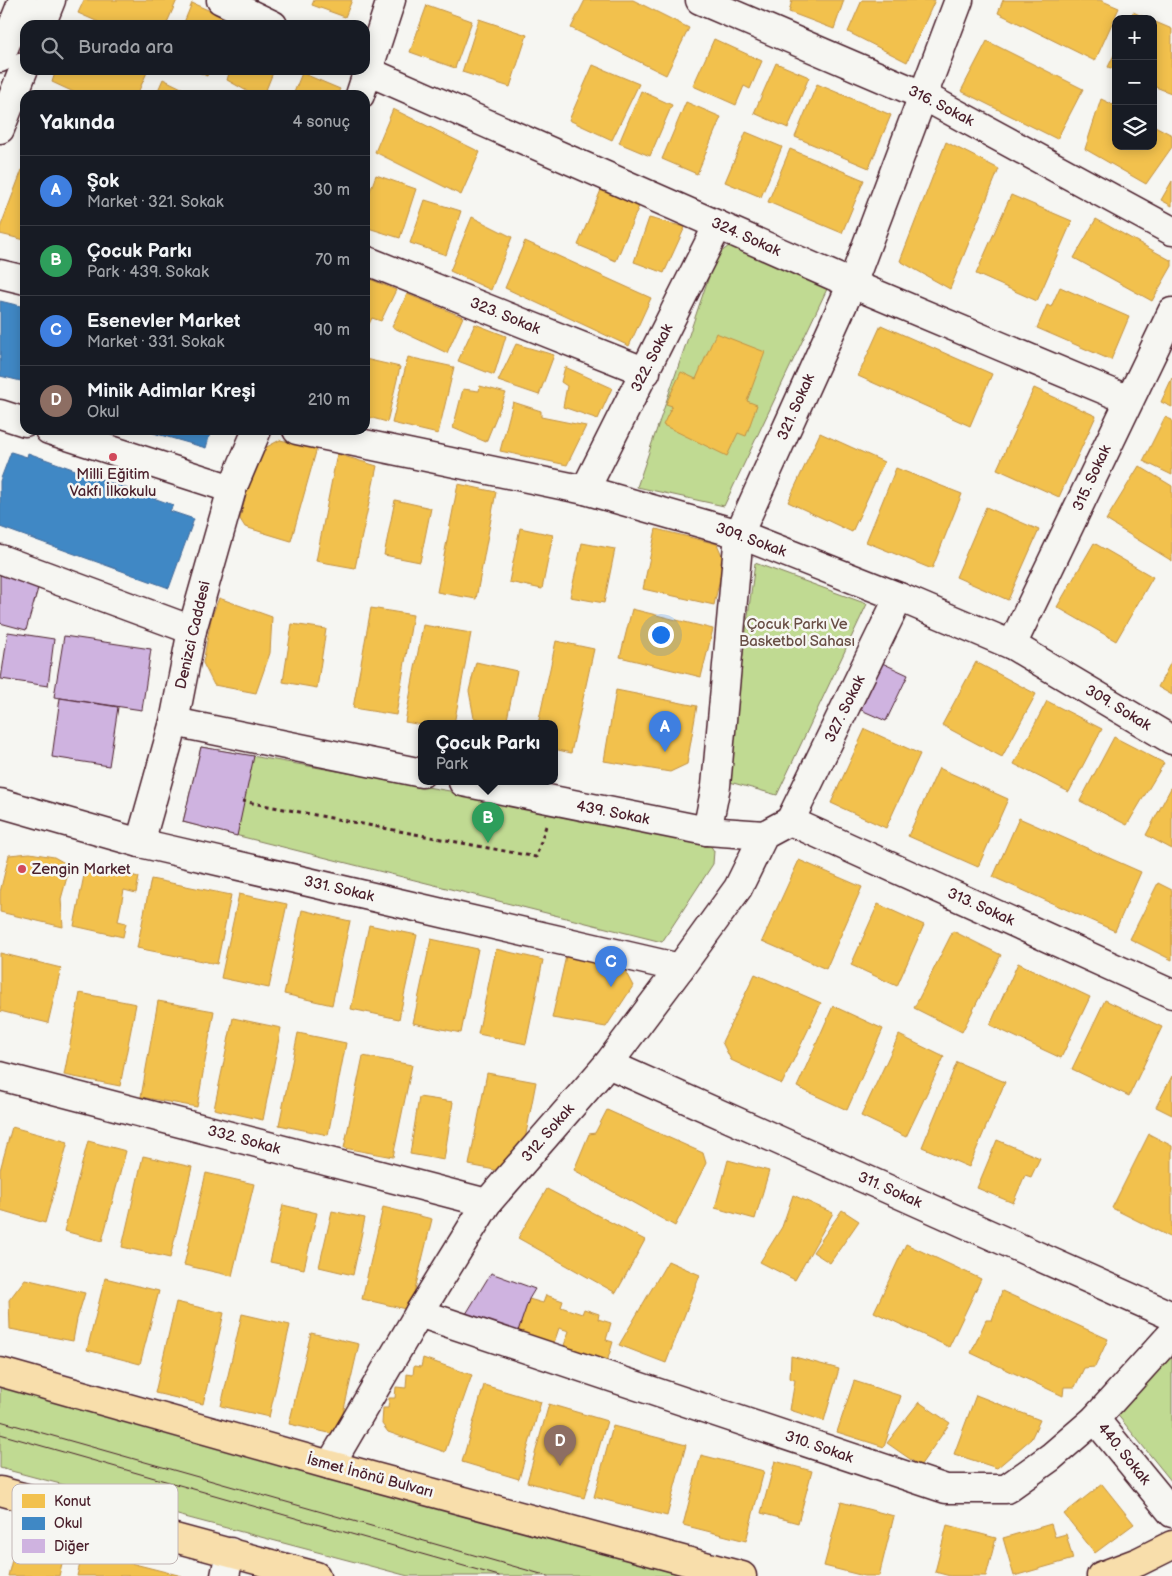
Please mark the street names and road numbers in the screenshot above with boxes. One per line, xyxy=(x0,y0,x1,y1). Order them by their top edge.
street label: 316. Sokak xyxy=(905,81,978,131)
street label: 324. Sokak xyxy=(708,213,784,261)
street label: 323. Sokak xyxy=(467,293,544,339)
street label: 322. Sokak xyxy=(627,320,678,395)
street label: 321. Sokak xyxy=(773,370,819,443)
street label: 315. Sokak xyxy=(1068,441,1116,514)
street label: 309. Sokak xyxy=(713,518,790,562)
street label: Denizci Caddesi xyxy=(171,579,215,691)
street label: 327. Sokak xyxy=(821,672,870,746)
street label: 309. Sokak xyxy=(1081,681,1155,736)
street label: 439. Sokak xyxy=(575,797,652,830)
street label: 331. Sokak xyxy=(302,872,377,906)
street label: 313. Sokak xyxy=(944,884,1018,930)
street label: 312. Sokak xyxy=(518,1099,579,1166)
street label: 332. Sokak xyxy=(206,1121,283,1159)
street label: 311. Sokak xyxy=(855,1167,926,1213)
street label: 440. Sokak xyxy=(1093,1419,1155,1489)
street label: 310. Sokak xyxy=(782,1426,856,1468)
street label: İsmet İnönü Bulvarı xyxy=(305,1450,435,1502)

